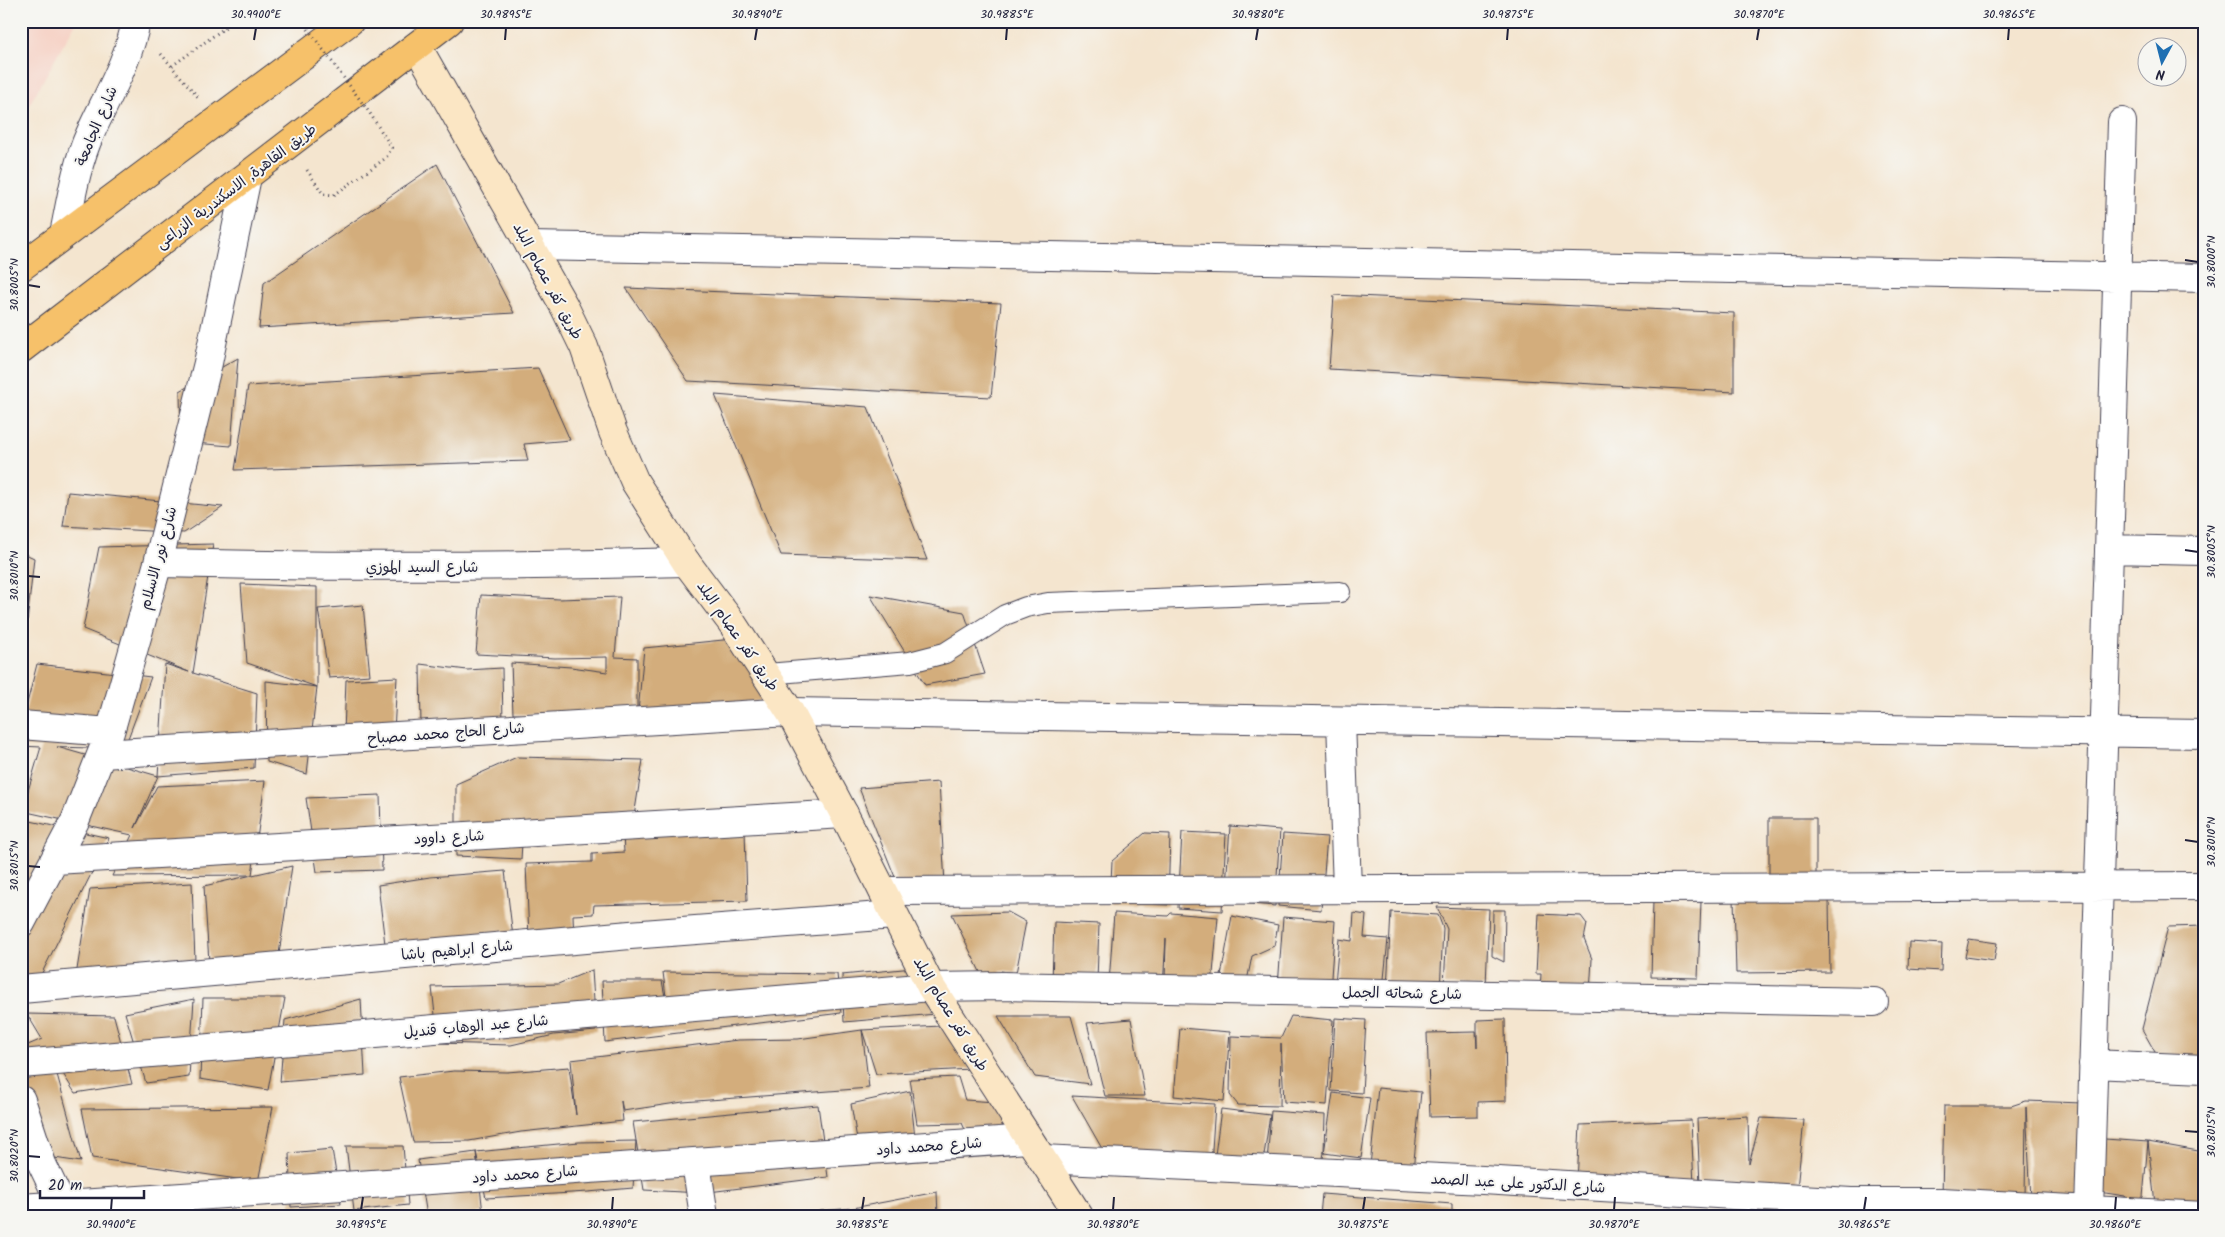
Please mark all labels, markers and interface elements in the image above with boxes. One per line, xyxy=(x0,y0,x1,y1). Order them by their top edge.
text: 30.9900°E xyxy=(231,5,282,24)
text: 30.9895°E xyxy=(480,5,533,24)
text: 30.9890°E xyxy=(731,5,784,24)
text: 30.9885°E xyxy=(980,5,1035,24)
text: 30.9880°E xyxy=(1231,5,1286,24)
text: 30.9875°E xyxy=(1482,5,1535,24)
text: 30.9870°E xyxy=(1733,5,1786,24)
text: 30.9865°E xyxy=(1983,5,2036,24)
north arrow xyxy=(2138,38,2188,88)
text: N xyxy=(2155,62,2166,85)
street label: شارع الجامعة xyxy=(69,83,125,170)
street label: طريق القاهرة, الاسكندرية الزراعى xyxy=(151,118,322,256)
street label: طريق كفر عصام البلد xyxy=(506,218,588,345)
text: 30.8000°N xyxy=(2202,235,2221,289)
text: 30.8005°N xyxy=(5,258,24,312)
street label: شارع نور الاسلام xyxy=(134,504,184,613)
text: 30.8005°N xyxy=(2202,525,2221,579)
text: 30.8010°N xyxy=(5,551,24,601)
street label: شارع السيد الموزي xyxy=(366,556,478,580)
street label: طريق كفر عصام البلد xyxy=(690,576,784,697)
street label: شارع الحاج محمد مصباح xyxy=(367,717,525,751)
text: 30.8010°N xyxy=(2202,817,2221,867)
street label: شارع داوود xyxy=(413,824,485,852)
text: 30.8015°N xyxy=(5,840,24,892)
street label: شارع ابراهيم باشا xyxy=(400,934,514,968)
street label: طريق كفر عصام البلد xyxy=(906,953,994,1076)
street label: شارع شحاته الجمل xyxy=(1342,981,1462,1007)
street label: شارع عبد الوهاب قنديل xyxy=(403,1009,550,1045)
text: 30.8015°N xyxy=(2202,1106,2221,1158)
text: 30.8020°N xyxy=(5,1129,24,1183)
street label: شارع محمد داود xyxy=(875,1131,983,1163)
street label: شارع محمد داود xyxy=(471,1159,579,1191)
scale bar xyxy=(40,1167,144,1199)
street label: شارع الدكتور على عبد الصمد xyxy=(1430,1167,1606,1201)
text: 20 m xyxy=(48,1174,82,1198)
text: 30.9900°E xyxy=(86,1215,137,1234)
text: 30.9895°E xyxy=(335,1215,388,1234)
text: 30.9890°E xyxy=(586,1215,639,1234)
text: 30.9885°E xyxy=(835,1215,890,1234)
text: 30.9880°E xyxy=(1086,1215,1141,1234)
text: 30.9875°E xyxy=(1337,1215,1390,1234)
text: 30.9870°E xyxy=(1588,1215,1641,1234)
text: 30.9865°E xyxy=(1838,1215,1891,1234)
text: 30.9860°E xyxy=(2089,1215,2142,1234)

